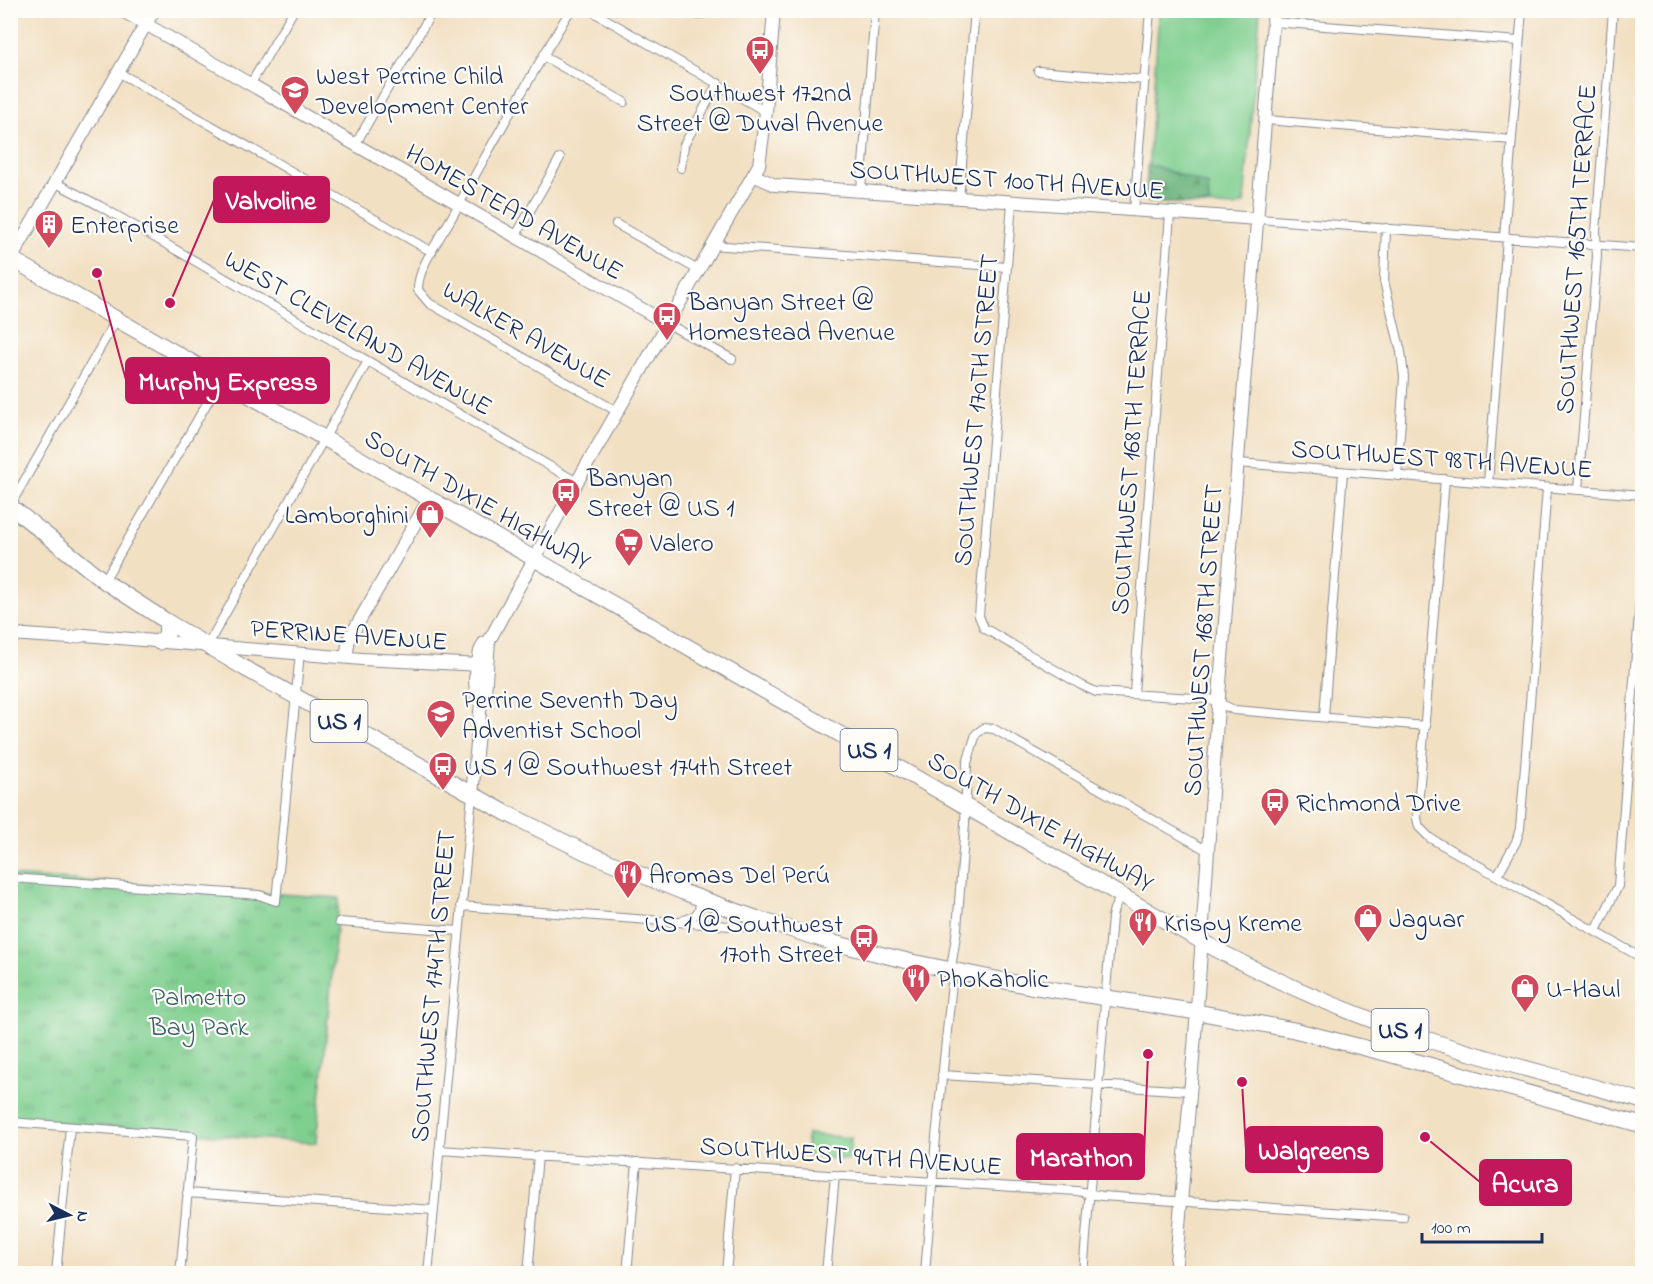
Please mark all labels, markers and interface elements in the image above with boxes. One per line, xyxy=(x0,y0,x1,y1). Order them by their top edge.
bus stop icon: Southwest 172nd Street @ Duval Avenue xyxy=(744,34,776,76)
place label: West Perrine Child Development Center xyxy=(315,59,529,127)
school or university icon: West Perrine Child Development Center xyxy=(279,74,311,116)
place label: Southwest 172nd Street @ Duval Avenue xyxy=(637,76,883,144)
street label: SOUTHWEST 165TH TERRACE xyxy=(1548,83,1608,416)
street label: HOMESTEAD AVENUE xyxy=(397,136,630,292)
street label: SOUTHWEST 100TH AVENUE xyxy=(848,152,1165,212)
callout: Valvoline xyxy=(214,177,329,222)
text: Valvoline xyxy=(225,183,317,222)
building icon: Enterprise xyxy=(33,208,65,250)
place label: Enterprise xyxy=(70,208,179,246)
street label: WEST CLEVELAND AVENUE xyxy=(216,242,499,427)
street label: SOUTHWEST 170TH STREET xyxy=(945,252,1011,568)
street label: WALKER AVENUE xyxy=(434,273,617,400)
place label: Banyan Street @ Homestead Avenue xyxy=(687,285,895,353)
street label: SOUTHWEST 168TH TERRACE xyxy=(1103,288,1163,616)
bus stop icon: Banyan Street @ Homestead Avenue xyxy=(651,300,683,342)
callout: Murphy Express xyxy=(126,358,329,403)
text: Murphy Express xyxy=(138,364,318,403)
street label: SOUTH DIXIE HIGHWAY xyxy=(356,421,597,582)
street label: SOUTHWEST 98TH AVENUE xyxy=(1290,432,1594,490)
place label: Banyan Street @ US 1 xyxy=(586,461,735,529)
bus stop icon: Banyan Street @ US 1 xyxy=(550,476,582,518)
street label: SOUTHWEST 168TH STREET xyxy=(1175,483,1235,797)
place label: Lamborghini xyxy=(285,498,409,536)
shop icon: Lamborghini xyxy=(414,498,446,540)
supermarket icon: Valero xyxy=(613,526,645,568)
place label: Valero xyxy=(649,526,714,564)
street label: PERRINE AVENUE xyxy=(249,611,449,663)
place label: Perrine Seventh Day Adventist School xyxy=(462,683,678,751)
school or university icon: Perrine Seventh Day Adventist School xyxy=(425,698,457,740)
road number: US 1 xyxy=(310,700,368,742)
road number: US 1 xyxy=(840,729,898,771)
street label: SOUTH DIXIE HIGHWAY xyxy=(919,743,1160,904)
bus stop icon: US 1 @ Southwest 174th Street xyxy=(427,750,459,792)
place label: US 1 @ Southwest 174th Street xyxy=(464,750,792,788)
bus stop icon: Richmond Drive xyxy=(1259,786,1291,828)
place label: Richmond Drive xyxy=(1296,786,1461,824)
street label: SOUTHWEST 174TH STREET xyxy=(402,829,468,1144)
restaurant icon: Aromas Del Perú xyxy=(612,858,644,900)
place label: Aromas Del Perú xyxy=(649,858,830,896)
shop icon: Jaguar xyxy=(1352,902,1384,944)
place label: Jaguar xyxy=(1389,902,1465,940)
restaurant icon: Krispy Kreme xyxy=(1127,906,1159,948)
place label: Krispy Kreme xyxy=(1164,906,1302,944)
place label: US 1 @ Southwest 170th Street xyxy=(644,907,843,975)
bus stop icon: US 1 @ Southwest 170th Street xyxy=(848,922,880,964)
restaurant icon: PhoKaholic xyxy=(900,962,932,1004)
place label: PhoKaholic xyxy=(937,962,1049,1000)
shop icon: U-Haul xyxy=(1509,972,1541,1014)
place label: U-Haul xyxy=(1546,972,1621,1010)
park label: Palmetto Bay Park xyxy=(148,980,249,1048)
road number: US 1 xyxy=(1372,1009,1428,1051)
callout: Walgreens xyxy=(1246,1127,1382,1172)
street label: SOUTHWEST 94TH AVENUE xyxy=(698,1128,1003,1188)
text: Walgreens xyxy=(1258,1133,1370,1173)
callout: Marathon xyxy=(1017,1134,1144,1179)
text: Marathon xyxy=(1029,1140,1133,1179)
callout: Acura xyxy=(1480,1160,1571,1205)
text: Acura xyxy=(1492,1166,1558,1205)
north arrow xyxy=(39,1185,99,1245)
scale bar xyxy=(1422,1206,1542,1244)
text: N xyxy=(69,1210,94,1224)
text: 100 m xyxy=(1431,1216,1471,1242)

